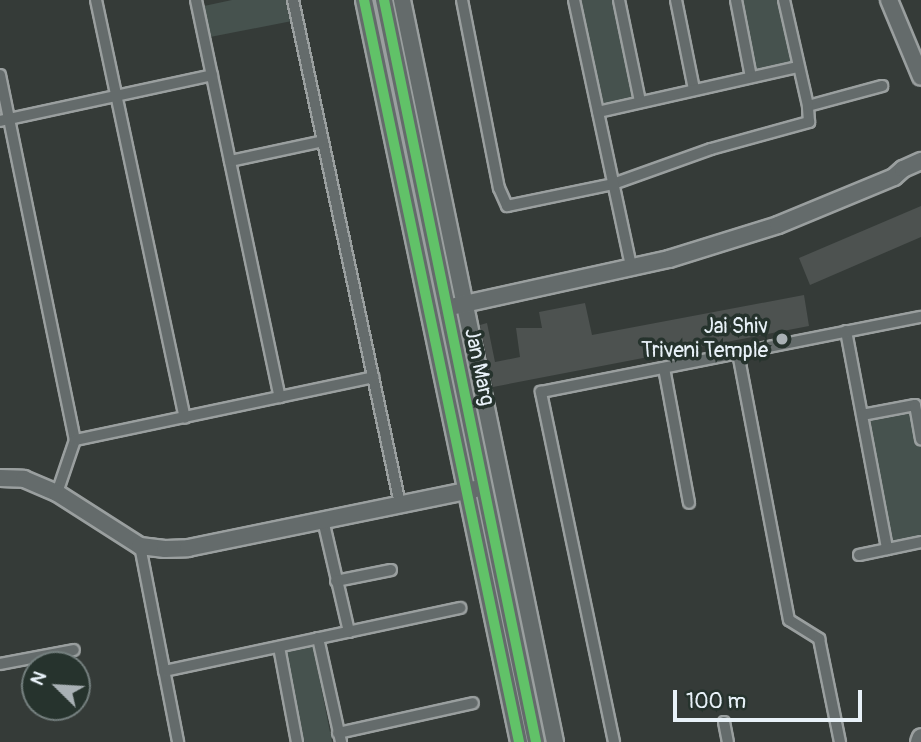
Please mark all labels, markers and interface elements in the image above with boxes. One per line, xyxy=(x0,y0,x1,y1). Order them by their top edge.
place label: Jai Shiv Triveni Temple xyxy=(641,314,768,364)
street label: Jan Marg xyxy=(459,326,499,408)
marker: Jai Shiv Triveni Temple xyxy=(774,331,790,347)
north arrow xyxy=(21,651,91,721)
text: N xyxy=(25,668,52,689)
scale bar xyxy=(676,676,865,720)
text: 100 m xyxy=(686,688,746,715)

